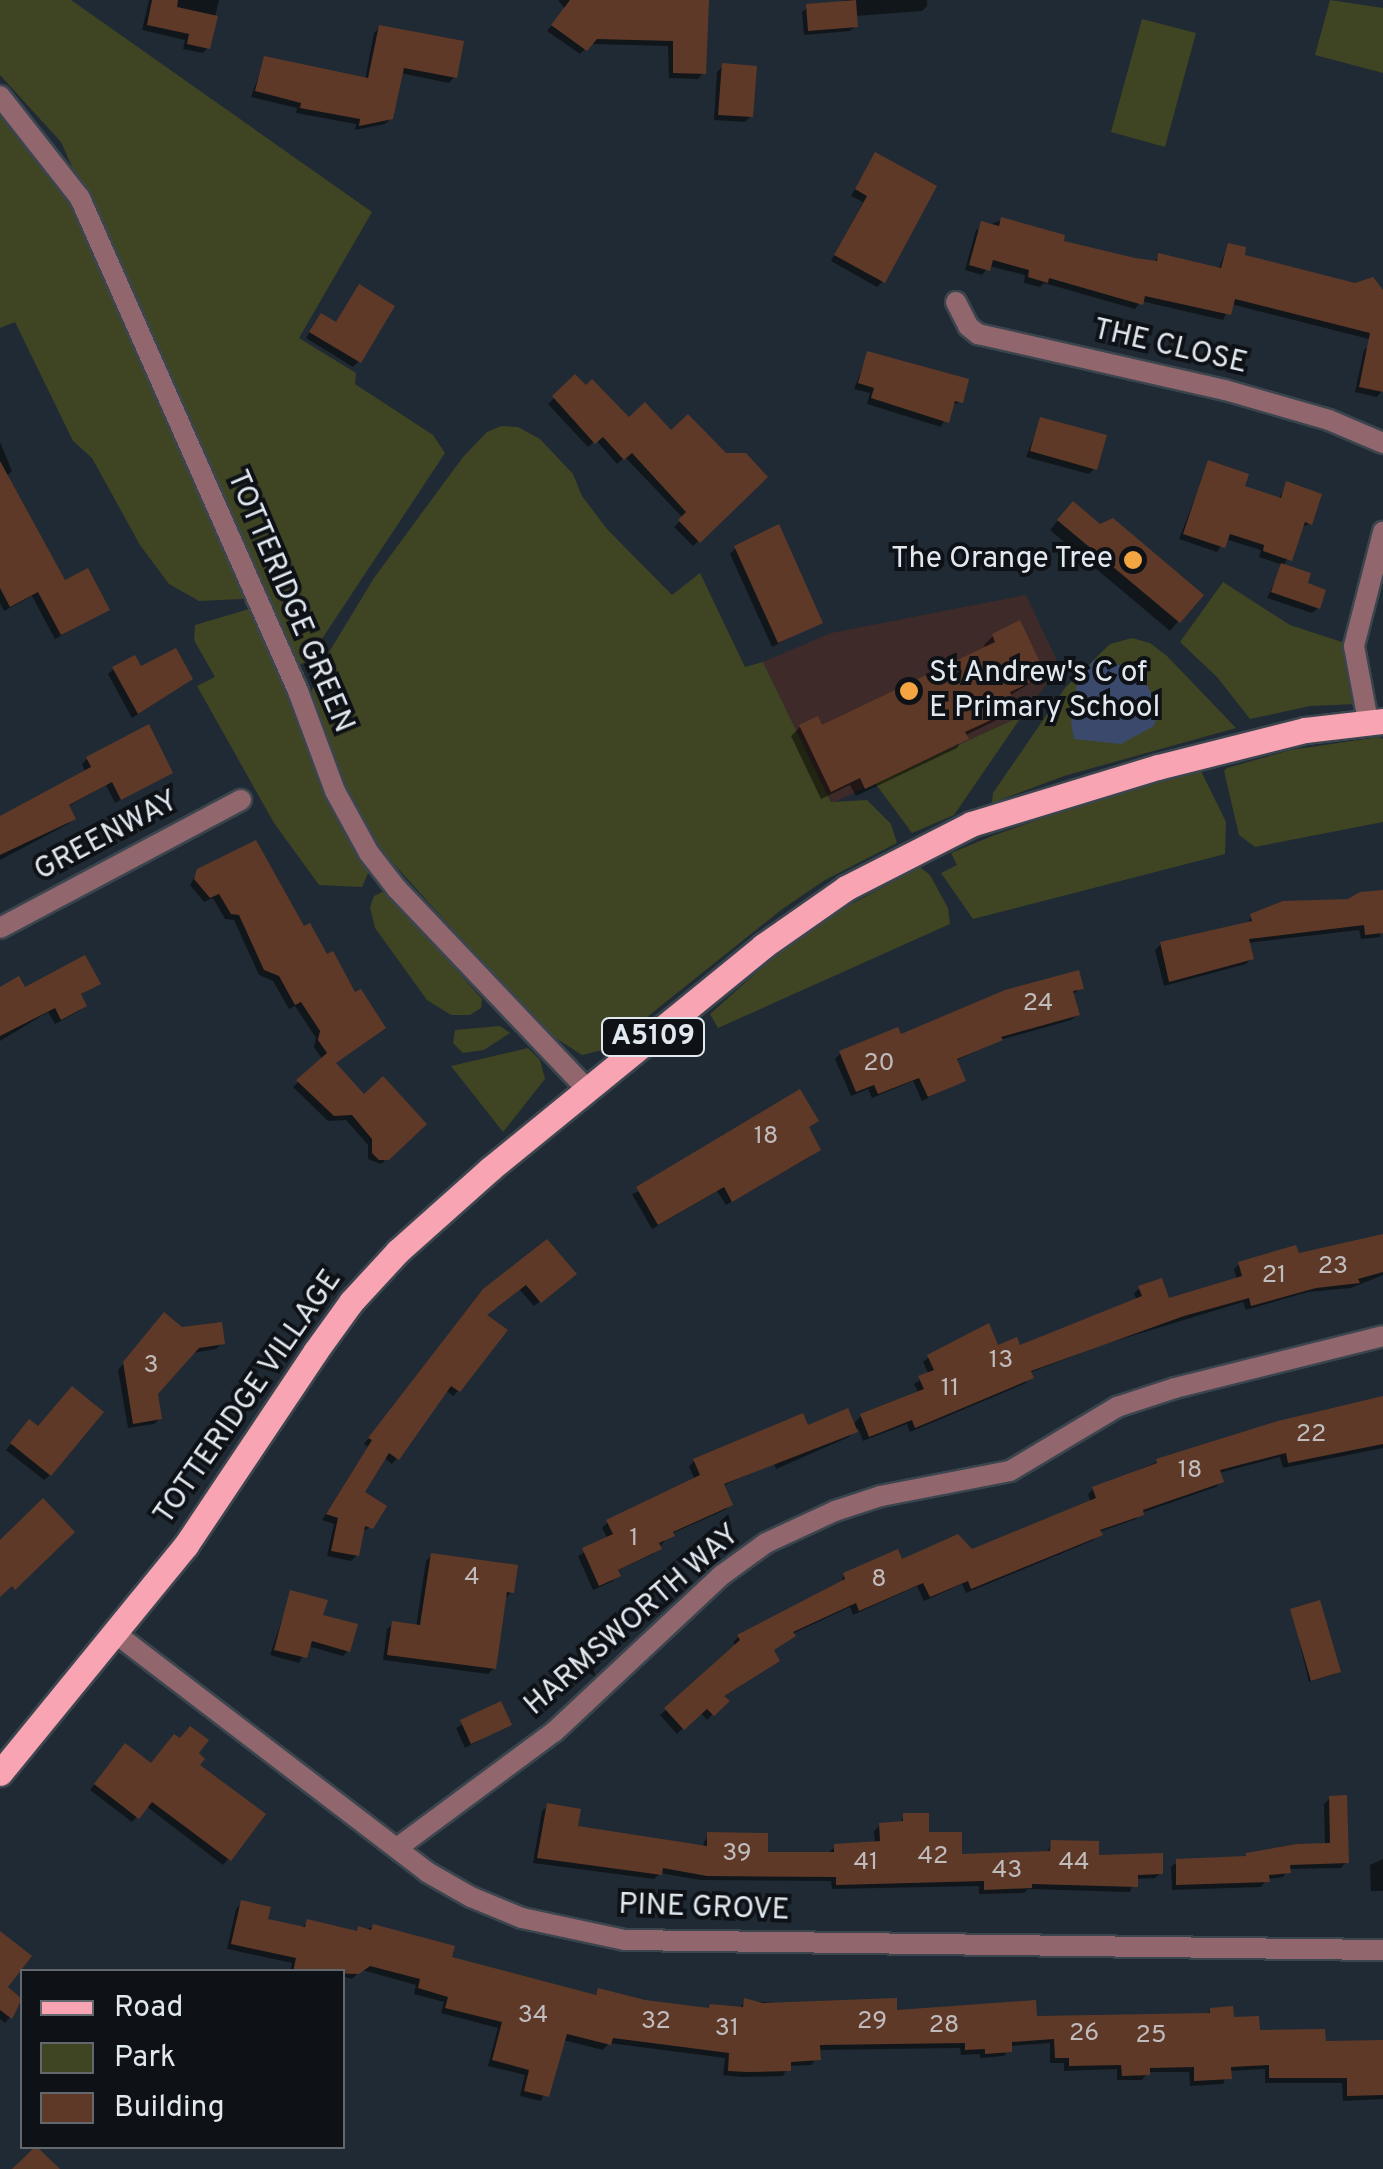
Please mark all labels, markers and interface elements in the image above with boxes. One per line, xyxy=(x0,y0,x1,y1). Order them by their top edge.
street label: THE CLOSE xyxy=(1089,313,1251,383)
street label: TOTTERIDGE GREEN xyxy=(217,465,361,739)
place label: The Orange Tree xyxy=(890,542,1113,578)
marker: The Orange Tree xyxy=(1122,549,1144,571)
place label: St Andrew's C of E Primary School xyxy=(929,656,1160,726)
marker: St Andrew's C of E Primary School xyxy=(898,680,920,702)
street label: GREENWAY xyxy=(29,784,185,890)
house number: 24 xyxy=(1023,989,1053,1019)
road number: A5109 xyxy=(600,1014,706,1060)
house number: 20 xyxy=(863,1049,895,1079)
house number: 18 xyxy=(754,1122,778,1152)
house number: 23 xyxy=(1318,1252,1348,1282)
house number: 21 xyxy=(1262,1261,1286,1291)
street label: TOTTERIDGE VILLAGE xyxy=(147,1263,351,1533)
house number: 13 xyxy=(989,1346,1013,1376)
house number: 3 xyxy=(143,1351,159,1381)
house number: 11 xyxy=(941,1374,959,1404)
house number: 22 xyxy=(1296,1420,1326,1450)
house number: 18 xyxy=(1178,1456,1202,1486)
street label: HARMSWORTH WAY xyxy=(518,1517,748,1725)
house number: 1 xyxy=(629,1524,639,1554)
house number: 4 xyxy=(464,1563,480,1593)
house number: 8 xyxy=(871,1565,887,1595)
house number: 39 xyxy=(722,1839,752,1869)
house number: 42 xyxy=(918,1842,948,1872)
house number: 41 xyxy=(854,1848,878,1878)
house number: 44 xyxy=(1058,1848,1090,1878)
house number: 43 xyxy=(992,1856,1022,1886)
street label: PINE GROVE xyxy=(618,1888,790,1930)
legend xyxy=(20,1969,345,2149)
text: Road xyxy=(114,1990,183,2027)
house number: 34 xyxy=(518,2001,548,2031)
house number: 32 xyxy=(641,2007,671,2037)
house number: 29 xyxy=(857,2007,887,2037)
house number: 28 xyxy=(929,2011,959,2041)
house number: 31 xyxy=(715,2014,739,2044)
house number: 26 xyxy=(1069,2019,1099,2049)
house number: 25 xyxy=(1136,2021,1166,2051)
text: Park xyxy=(114,2040,176,2077)
text: Building xyxy=(114,2090,225,2127)

